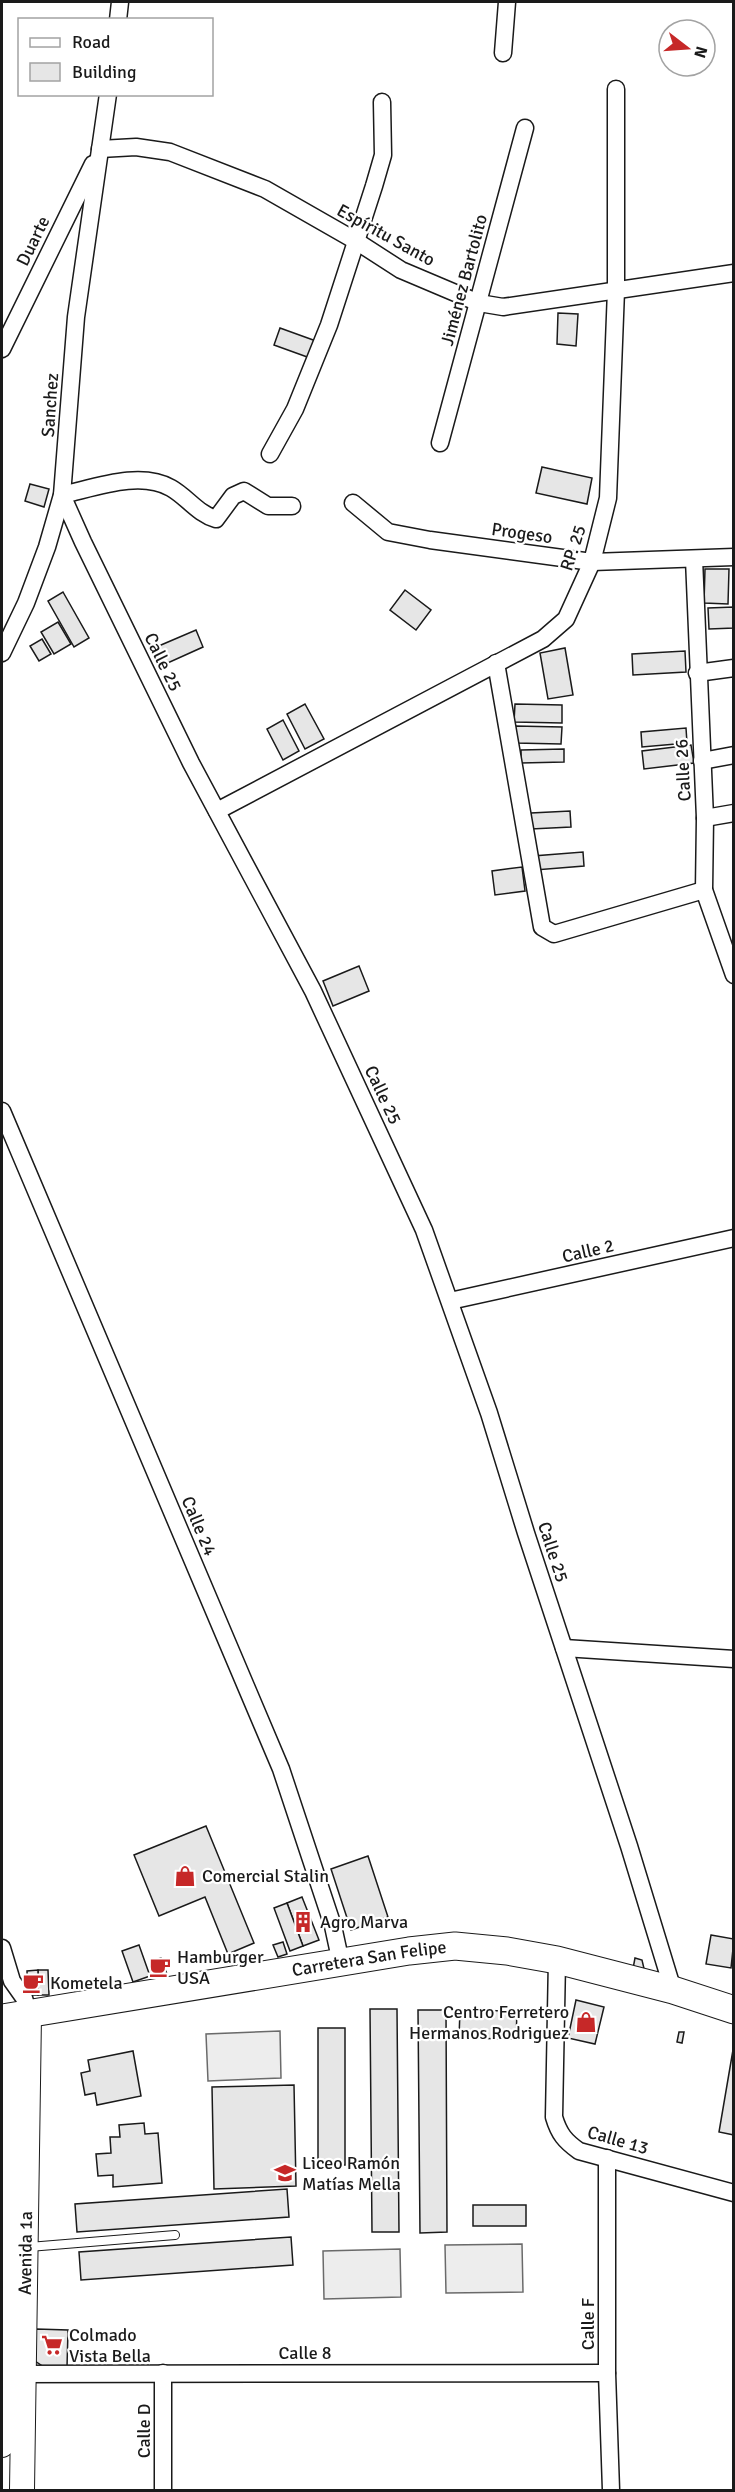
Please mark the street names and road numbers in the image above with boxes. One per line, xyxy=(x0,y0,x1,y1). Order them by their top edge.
street label: Espíritu Santo xyxy=(333,199,439,271)
street label: Duarte xyxy=(12,212,54,270)
street label: Jiménez Bartolito xyxy=(436,212,492,348)
street label: Sanchez xyxy=(37,372,63,438)
street label: Progeso xyxy=(490,518,554,548)
street label: RP. 25 xyxy=(555,522,591,574)
street label: Calle 25 xyxy=(139,629,187,695)
street label: Calle 26 xyxy=(670,738,696,802)
street label: Calle 25 xyxy=(360,1062,406,1128)
street label: Calle 2 xyxy=(560,1234,616,1268)
street label: Calle 24 xyxy=(177,1493,221,1559)
street label: Calle 25 xyxy=(533,1519,573,1585)
street label: Carretera San Felipe xyxy=(290,1936,448,1981)
street label: Calle 13 xyxy=(585,2121,651,2159)
street label: Avenida 1a xyxy=(14,2211,37,2295)
street label: Calle F xyxy=(577,2298,599,2350)
street label: Calle 8 xyxy=(279,2342,331,2364)
street label: Calle D xyxy=(133,2404,155,2458)

